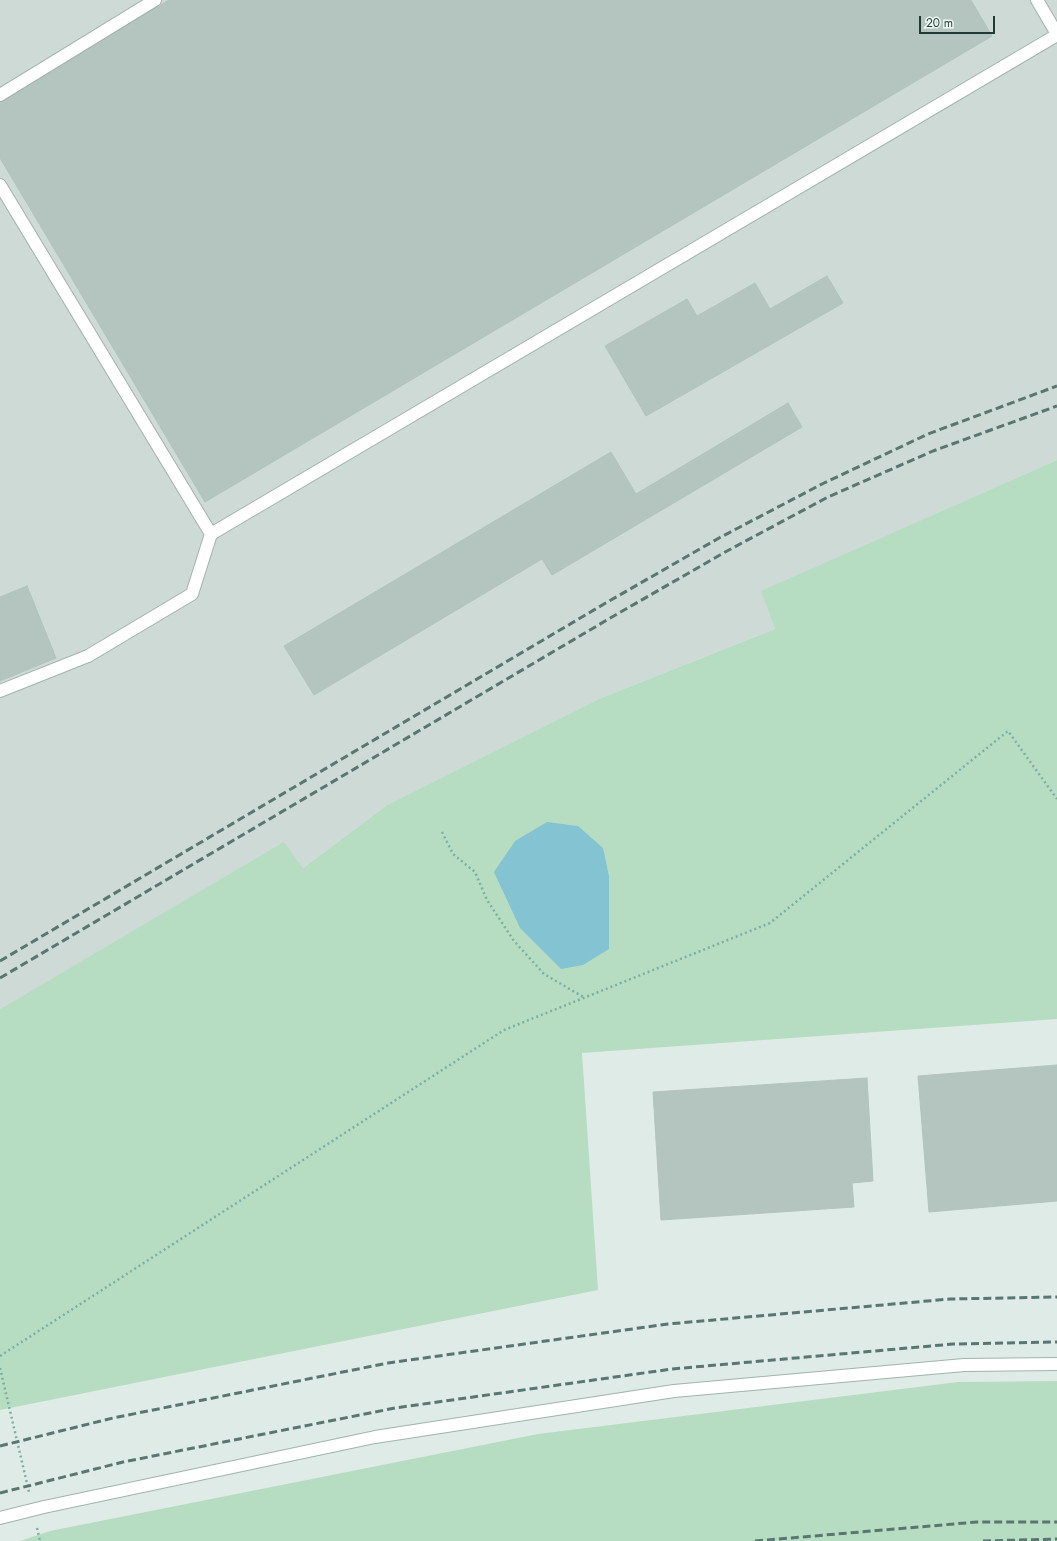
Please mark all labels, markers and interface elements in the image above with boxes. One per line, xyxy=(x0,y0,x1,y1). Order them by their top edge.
scale bar xyxy=(921,8,997,34)
text: 20 m xyxy=(926,14,953,32)

